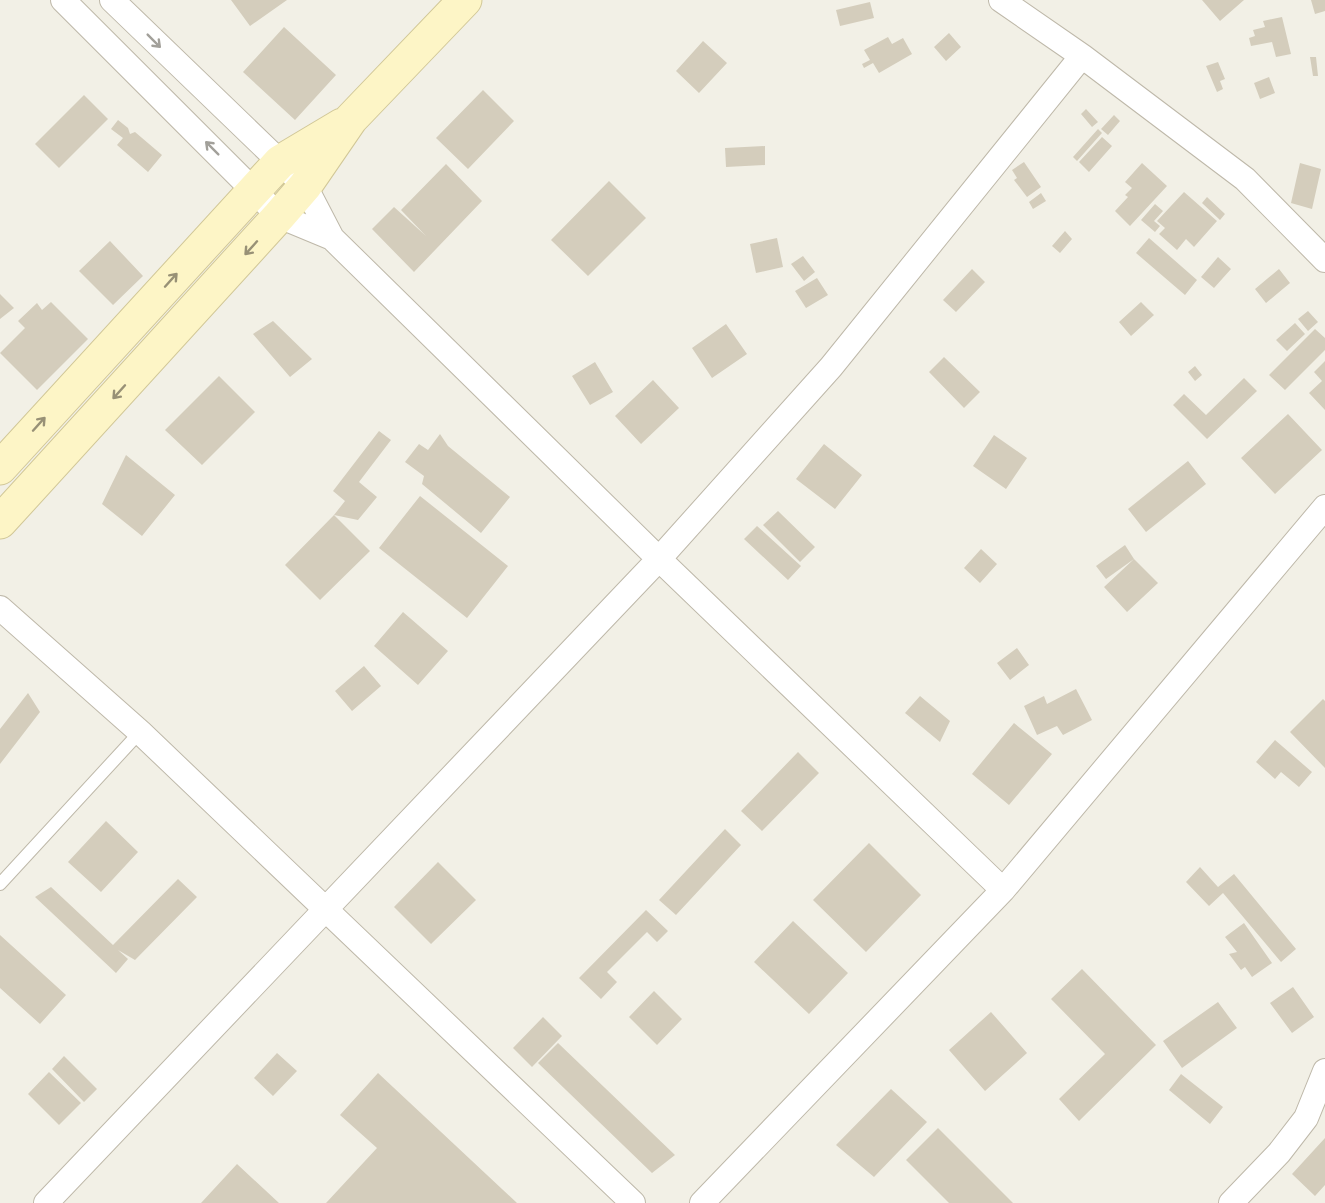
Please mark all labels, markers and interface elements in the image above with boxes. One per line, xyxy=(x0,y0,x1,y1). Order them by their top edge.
one-way arrow xyxy=(146,34,161,49)
one-way arrow xyxy=(205,141,220,156)
one-way arrow xyxy=(243,240,258,255)
one-way arrow xyxy=(164,273,178,288)
one-way arrow xyxy=(112,384,126,399)
one-way arrow xyxy=(32,417,46,432)

